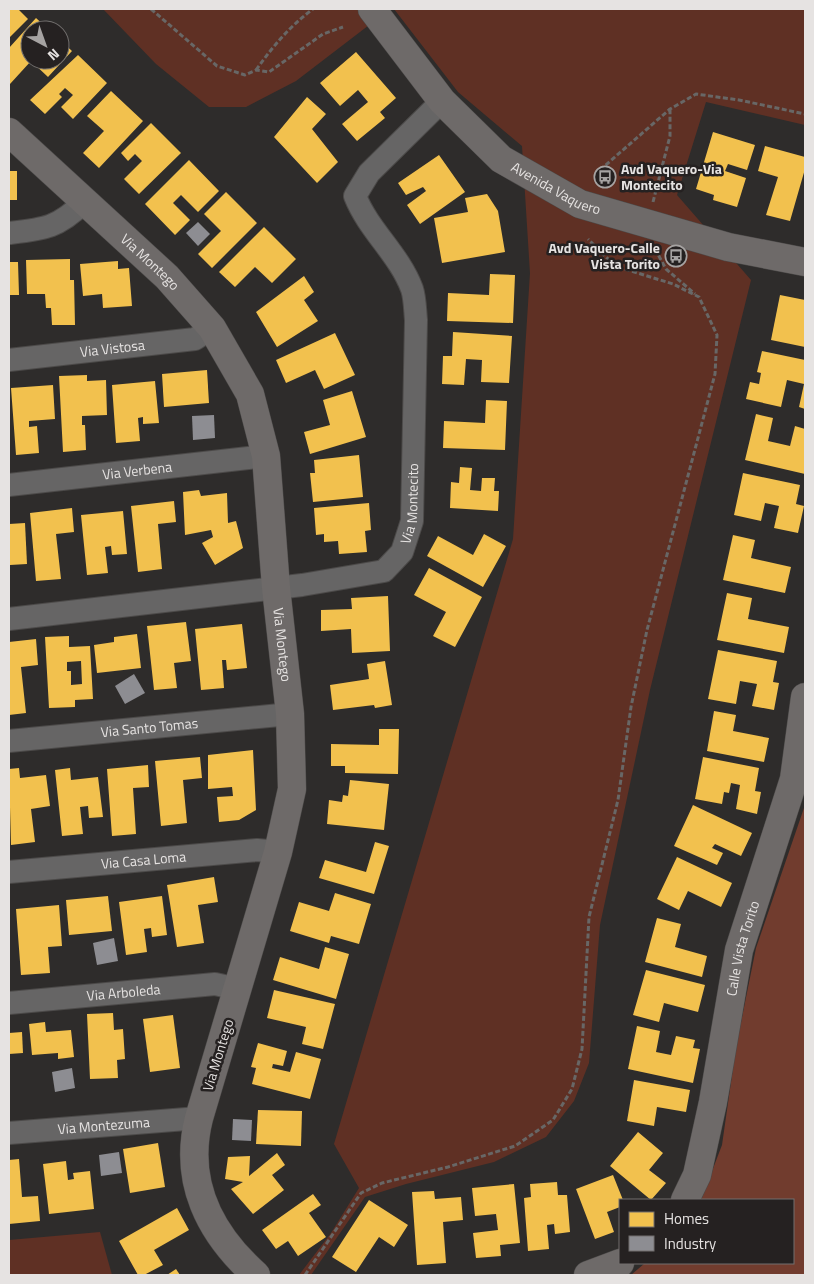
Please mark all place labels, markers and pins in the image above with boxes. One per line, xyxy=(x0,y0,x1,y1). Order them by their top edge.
place label: Avd Vaquero-Via Montecito xyxy=(621,158,722,195)
bus stop icon: Avd Vaquero-Via Montecito xyxy=(593,165,617,189)
place label: Avd Vaquero-Calle Vista Torito xyxy=(549,237,660,274)
bus stop icon: Avd Vaquero-Calle Vista Torito xyxy=(664,244,688,268)

